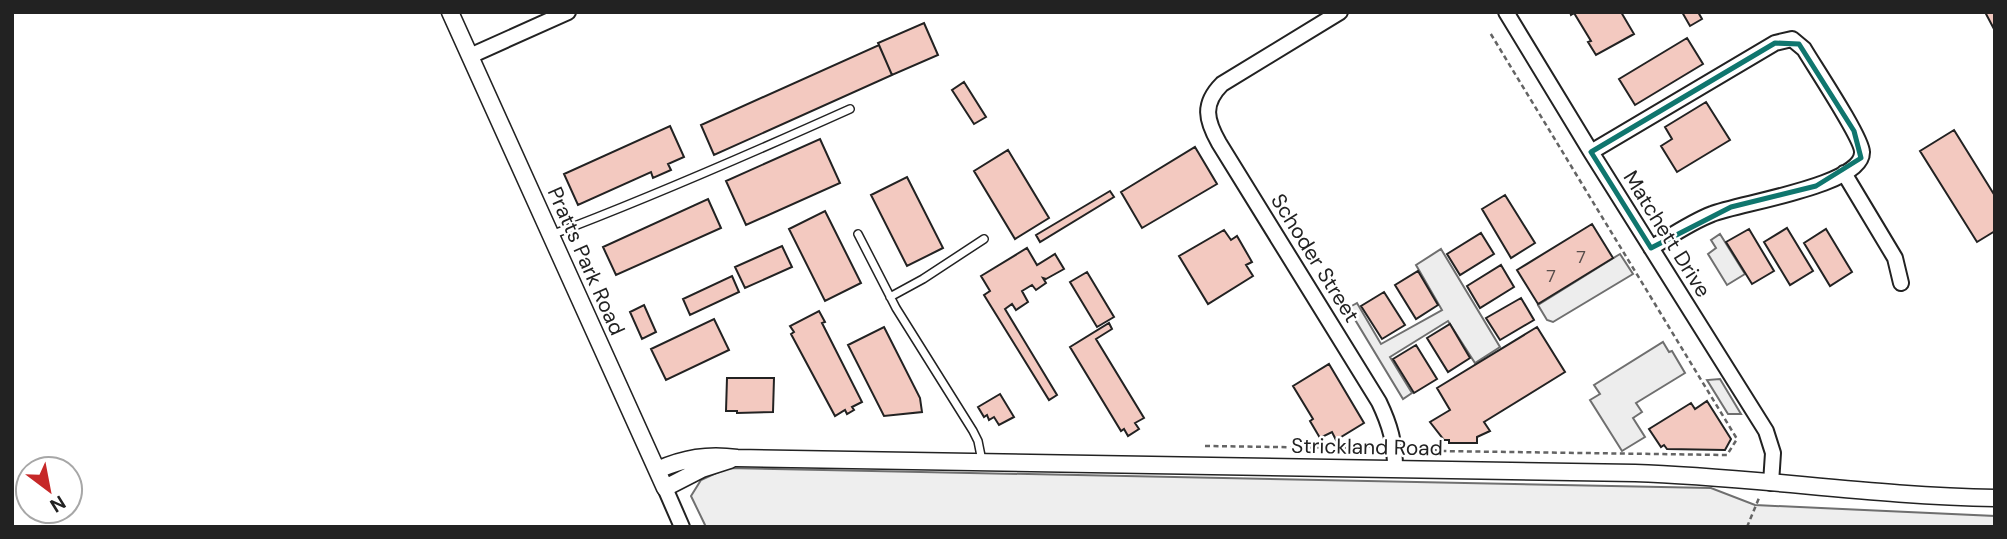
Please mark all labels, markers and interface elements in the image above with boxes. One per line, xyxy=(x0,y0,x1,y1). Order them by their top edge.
street label: Matchett Drive xyxy=(1617,165,1717,303)
street label: Pratts Park Road xyxy=(541,182,631,340)
street label: Schoder Street xyxy=(1264,188,1366,328)
house number: 7 xyxy=(1576,245,1586,269)
house number: 7 xyxy=(1546,264,1556,288)
street label: Strickland Road xyxy=(1291,432,1443,462)
north arrow xyxy=(14,455,84,525)
text: N xyxy=(45,490,70,518)

